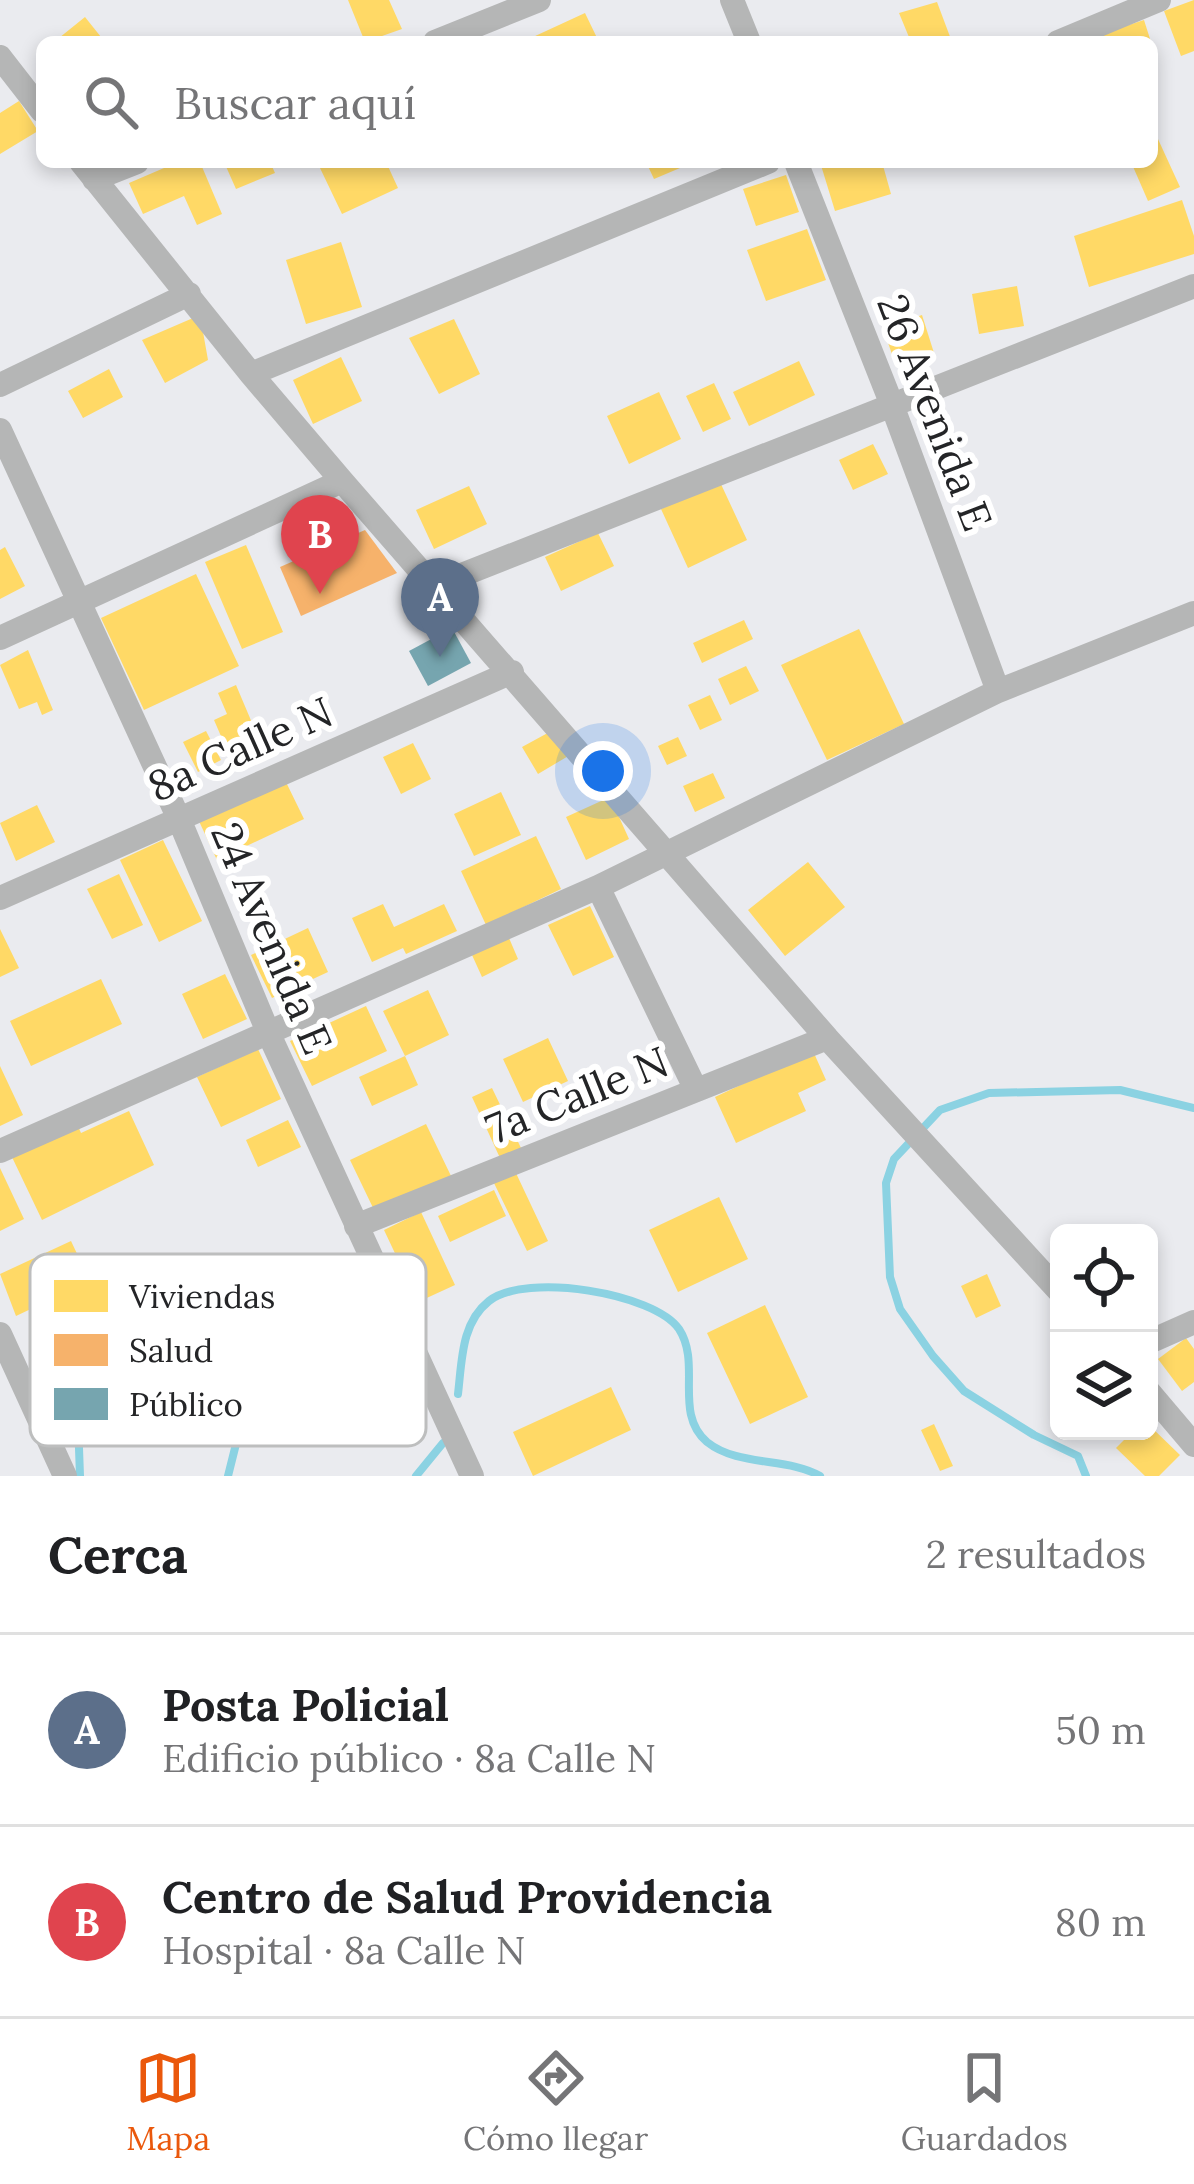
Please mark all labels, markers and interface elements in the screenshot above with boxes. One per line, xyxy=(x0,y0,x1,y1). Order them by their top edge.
search box xyxy=(36,36,1158,168)
icon: search xyxy=(78,69,144,135)
text: Buscar aquí xyxy=(174,74,416,131)
street label: 26 Avenida E xyxy=(865,286,1005,538)
pin: B xyxy=(281,495,359,594)
pin: A xyxy=(401,558,479,657)
street label: 8a Calle N xyxy=(139,684,341,814)
your location xyxy=(573,741,633,801)
street label: 24 Avenida E xyxy=(199,814,345,1062)
street label: 7a Calle N xyxy=(478,1034,676,1156)
map controls xyxy=(1050,1224,1158,1440)
button: locate xyxy=(1050,1224,1158,1332)
legend xyxy=(30,1254,426,1446)
text: Viviendas xyxy=(128,1275,275,1317)
text: Salud xyxy=(129,1329,213,1371)
button: layers xyxy=(1050,1332,1158,1440)
text: Público xyxy=(129,1383,243,1425)
text: Cerca xyxy=(48,1522,188,1587)
text: 2 resultados xyxy=(926,1529,1146,1579)
text: Posta Policial xyxy=(162,1676,449,1733)
text: A xyxy=(74,1705,100,1755)
text: 50 m xyxy=(1055,1705,1146,1755)
text: Edificio público · 8a Calle N xyxy=(162,1733,656,1783)
text: Centro de Salud Providencia xyxy=(162,1868,772,1925)
text: B xyxy=(74,1897,100,1947)
text: 80 m xyxy=(1055,1897,1146,1947)
text: Hospital · 8a Calle N xyxy=(162,1925,525,1975)
tab: Mapa xyxy=(126,2045,210,2159)
tab: Cómo llegar xyxy=(463,2045,648,2159)
tab: Guardados xyxy=(901,2045,1068,2159)

